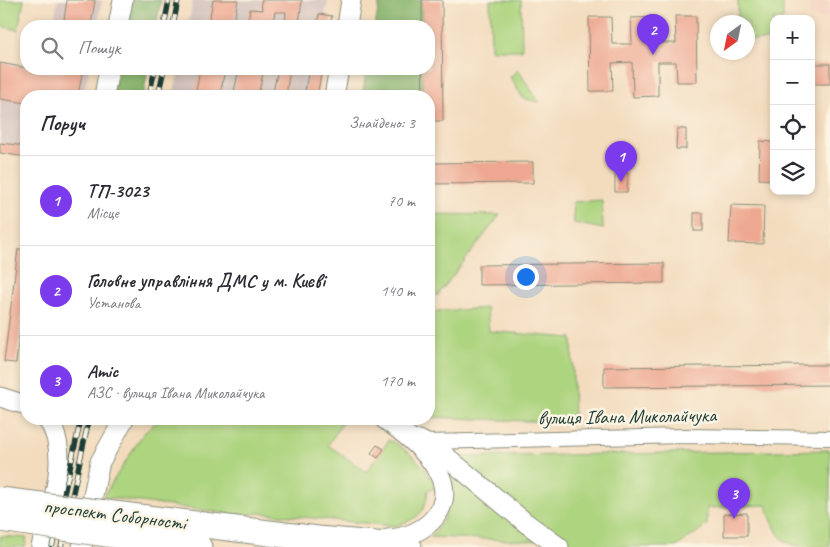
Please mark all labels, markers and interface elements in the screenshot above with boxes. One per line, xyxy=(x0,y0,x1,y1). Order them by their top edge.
pin: 2 xyxy=(637,14,669,55)
north arrow xyxy=(710,15,755,60)
map controls xyxy=(770,15,815,195)
button: + xyxy=(770,15,815,60)
search box xyxy=(20,20,435,75)
icon: search xyxy=(38,34,66,62)
text: Пошук xyxy=(78,36,120,60)
button: − xyxy=(770,60,815,105)
button: locate xyxy=(770,105,815,150)
text: Поруч xyxy=(40,110,85,136)
text: Знайдено: 3 xyxy=(349,113,415,133)
pin: 1 xyxy=(605,141,637,182)
button: layers xyxy=(770,150,815,195)
text: ТП-3023 xyxy=(87,179,149,203)
text: 1 xyxy=(52,191,60,211)
text: 70 m xyxy=(388,191,415,211)
text: Місце xyxy=(87,203,119,223)
your location xyxy=(513,264,539,290)
text: Головне управління ДМС у м. Києві xyxy=(87,269,325,293)
text: 2 xyxy=(52,281,60,301)
text: 140 m xyxy=(381,281,415,301)
text: Установа xyxy=(87,293,140,313)
text: Amic xyxy=(87,359,118,383)
text: 3 xyxy=(52,371,60,391)
text: 170 m xyxy=(381,371,415,391)
text: АЗС · вулиця Івана Миколайчука xyxy=(87,383,265,403)
street label: вулиця Івана Миколайчука xyxy=(538,402,718,431)
pin: 3 xyxy=(718,478,750,519)
street label: проспект Соборності xyxy=(42,493,190,536)

